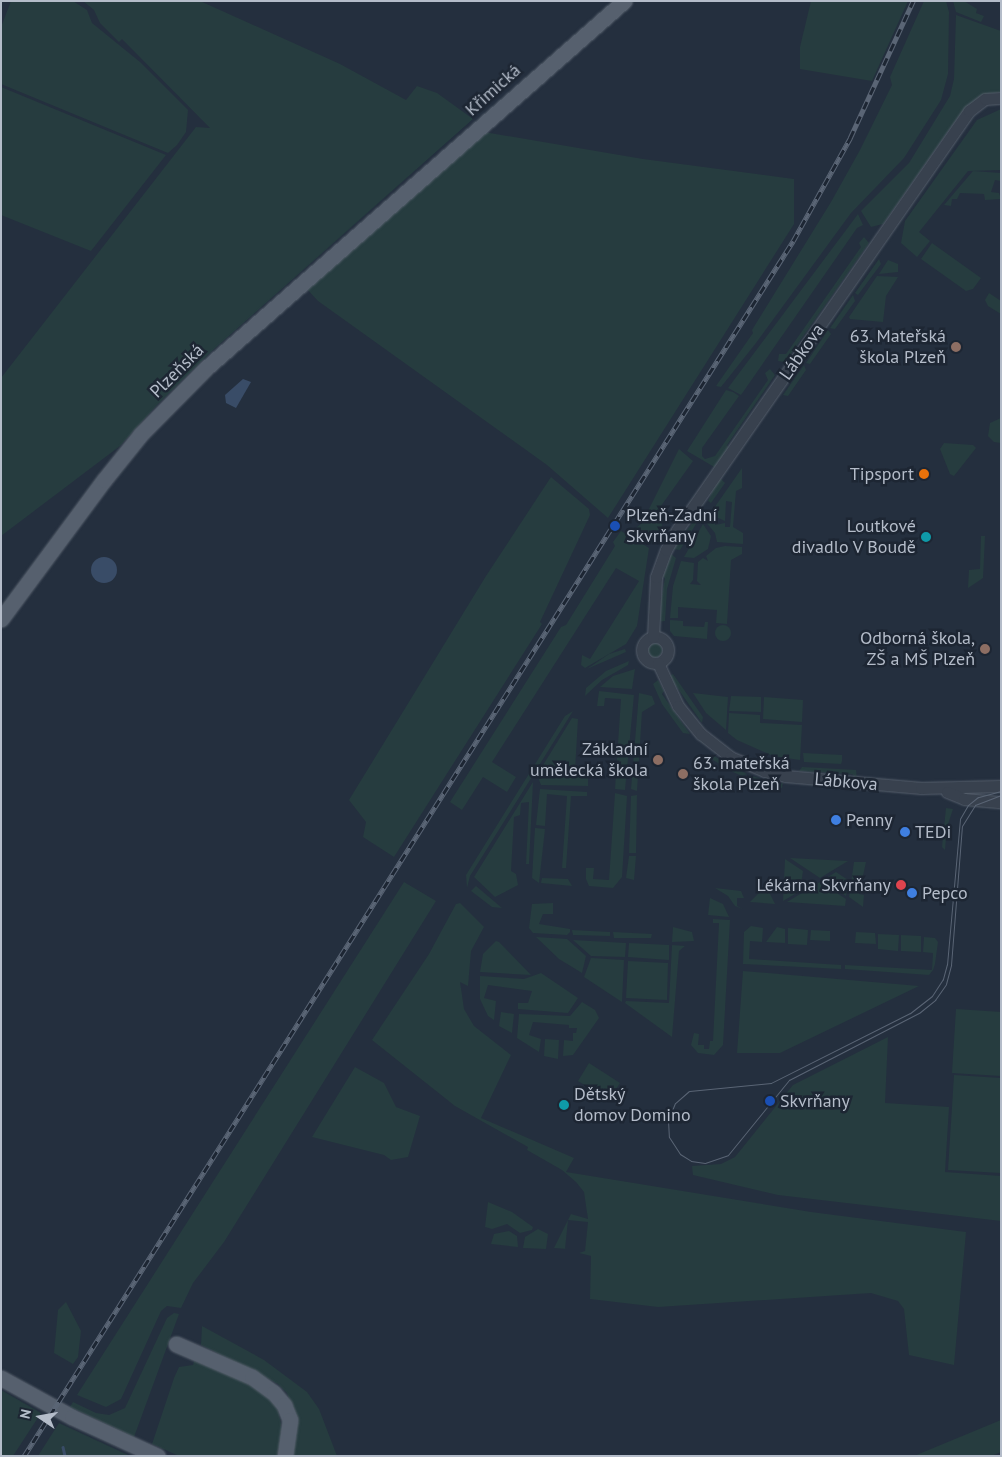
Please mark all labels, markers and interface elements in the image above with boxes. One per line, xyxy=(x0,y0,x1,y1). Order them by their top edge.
street label: Křimická xyxy=(461,60,525,120)
street label: Lábkova xyxy=(775,320,829,384)
place label: 63. Mateřská škola Plzeň xyxy=(848,326,946,368)
street label: Plzeňská xyxy=(146,340,208,402)
marker: 63. Mateřská škola Plzeň xyxy=(950,341,962,353)
place label: Tipsport xyxy=(850,463,914,485)
marker: Tipsport xyxy=(918,468,930,480)
place label: Plzeň-Zadní Skvrňany xyxy=(626,505,717,548)
place label: Loutkové divadlo V Boudě xyxy=(791,516,916,558)
marker: Plzeň-Zadní Skvrňany xyxy=(608,519,622,533)
marker: Loutkové divadlo V Boudě xyxy=(920,531,932,543)
place label: Odborná škola, ZŠ a MŠ Plzeň xyxy=(860,628,975,670)
marker: Odborná škola, ZŠ a MŠ Plzeň xyxy=(979,643,991,655)
place label: Základní umělecká škola xyxy=(530,739,648,782)
place label: 63. mateřská škola Plzeň xyxy=(693,753,791,796)
marker: Základní umělecká škola xyxy=(652,754,664,766)
marker: 63. mateřská škola Plzeň xyxy=(677,768,689,780)
street label: Lábkova xyxy=(813,768,879,796)
place label: Penny xyxy=(846,809,893,831)
marker: Penny xyxy=(830,814,842,826)
place label: TEDi xyxy=(915,821,951,843)
marker: TEDi xyxy=(899,826,911,838)
place label: Lékárna Skvrňany xyxy=(757,874,891,896)
marker: Lékárna Skvrňany xyxy=(895,879,907,891)
place label: Pepco xyxy=(922,882,968,904)
marker: Pepco xyxy=(906,887,918,899)
place label: Dětský domov Domino xyxy=(574,1084,691,1126)
place label: Skvrňany xyxy=(780,1090,850,1112)
marker: Skvrňany xyxy=(764,1095,776,1107)
marker: Dětský domov Domino xyxy=(558,1099,570,1111)
north arrow xyxy=(15,1392,65,1442)
text: N xyxy=(16,1408,35,1420)

